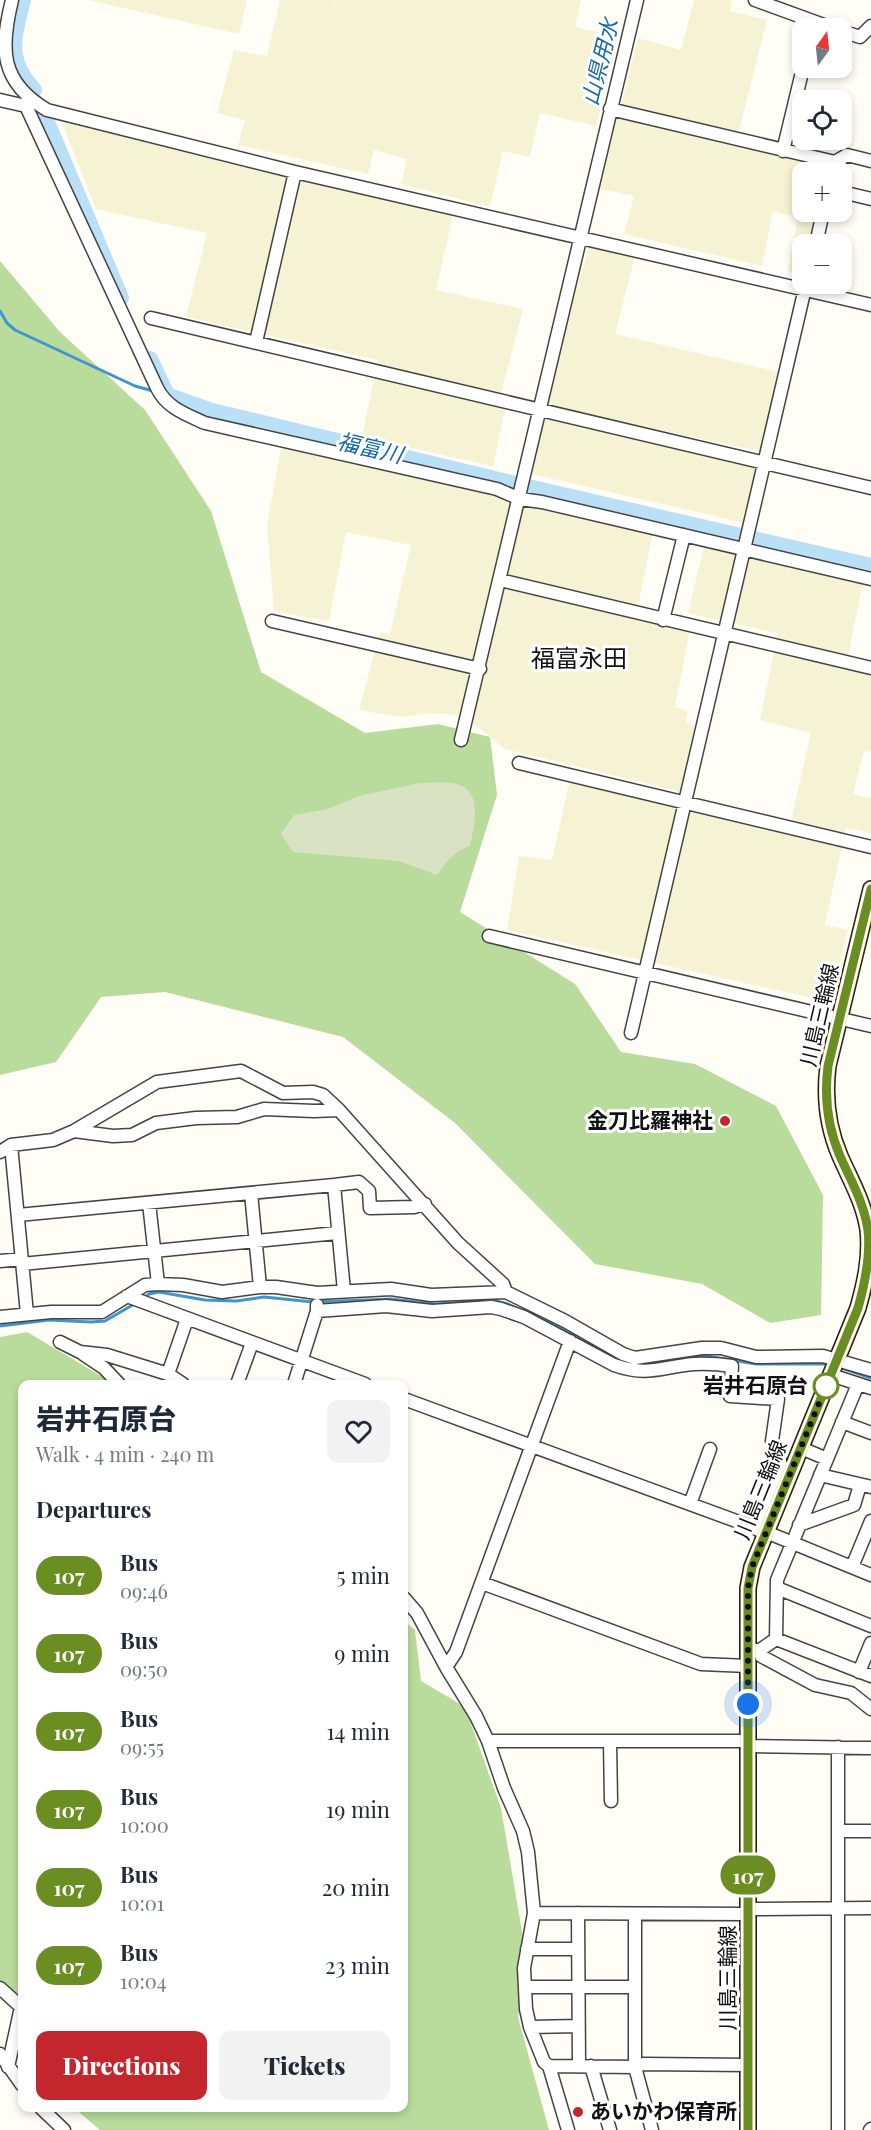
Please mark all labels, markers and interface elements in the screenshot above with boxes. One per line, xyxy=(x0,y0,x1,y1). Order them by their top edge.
water label: 山県用水 xyxy=(574,14,625,108)
north arrow xyxy=(792,18,852,78)
map controls xyxy=(792,18,852,294)
button: locate xyxy=(792,90,852,150)
button: + xyxy=(792,162,852,222)
button: − xyxy=(792,234,852,294)
water label: 福富川 xyxy=(335,425,408,470)
district label: 福富永田 xyxy=(531,641,627,673)
street label: 川島三輪線 xyxy=(793,960,844,1069)
place label: 金刀比羅神社 xyxy=(587,1105,713,1133)
marker: 金刀比羅神社 xyxy=(718,1114,732,1128)
place label: 岩井石原台 xyxy=(703,1370,808,1398)
marker: 岩井石原台 xyxy=(813,1373,839,1399)
text: 岩井石原台 xyxy=(36,1399,176,1436)
button: heart xyxy=(327,1400,390,1463)
street label: 川島三輪線 xyxy=(726,1435,792,1543)
text: Walk · 4 min · 240 m xyxy=(36,1440,214,1467)
text: Departures xyxy=(36,1494,151,1524)
text: Bus xyxy=(120,1547,158,1577)
text: 5 min xyxy=(337,1560,390,1590)
text: 107 xyxy=(53,1561,85,1589)
text: 09:46 xyxy=(120,1577,168,1604)
text: Bus xyxy=(120,1625,158,1655)
text: 9 min xyxy=(334,1638,390,1668)
text: 107 xyxy=(53,1639,85,1667)
text: 09:50 xyxy=(120,1655,168,1682)
your location xyxy=(733,1689,763,1719)
text: Bus xyxy=(120,1703,158,1733)
text: 14 min xyxy=(326,1716,390,1746)
text: 107 xyxy=(53,1717,85,1745)
text: 09:55 xyxy=(120,1733,164,1760)
text: Bus xyxy=(120,1781,158,1811)
text: 19 min xyxy=(326,1794,390,1824)
text: 107 xyxy=(53,1795,85,1823)
text: 10:00 xyxy=(120,1811,169,1838)
line badge: 107 xyxy=(714,1856,783,1894)
text: Bus xyxy=(120,1859,158,1889)
text: 107 xyxy=(732,1861,764,1889)
text: 20 min xyxy=(322,1872,390,1902)
text: 107 xyxy=(53,1873,85,1901)
text: 10:01 xyxy=(120,1889,164,1916)
street label: 川島三輪線 xyxy=(712,1926,740,2031)
text: Bus xyxy=(120,1937,158,1967)
text: 23 min xyxy=(325,1950,390,1980)
text: 107 xyxy=(53,1951,85,1979)
text: 10:04 xyxy=(120,1967,167,1994)
button: Directions xyxy=(36,2031,207,2100)
button: Tickets xyxy=(219,2031,390,2100)
place label: あいかわ保育所 xyxy=(590,2096,737,2124)
marker: あいかわ保育所 xyxy=(571,2105,585,2119)

